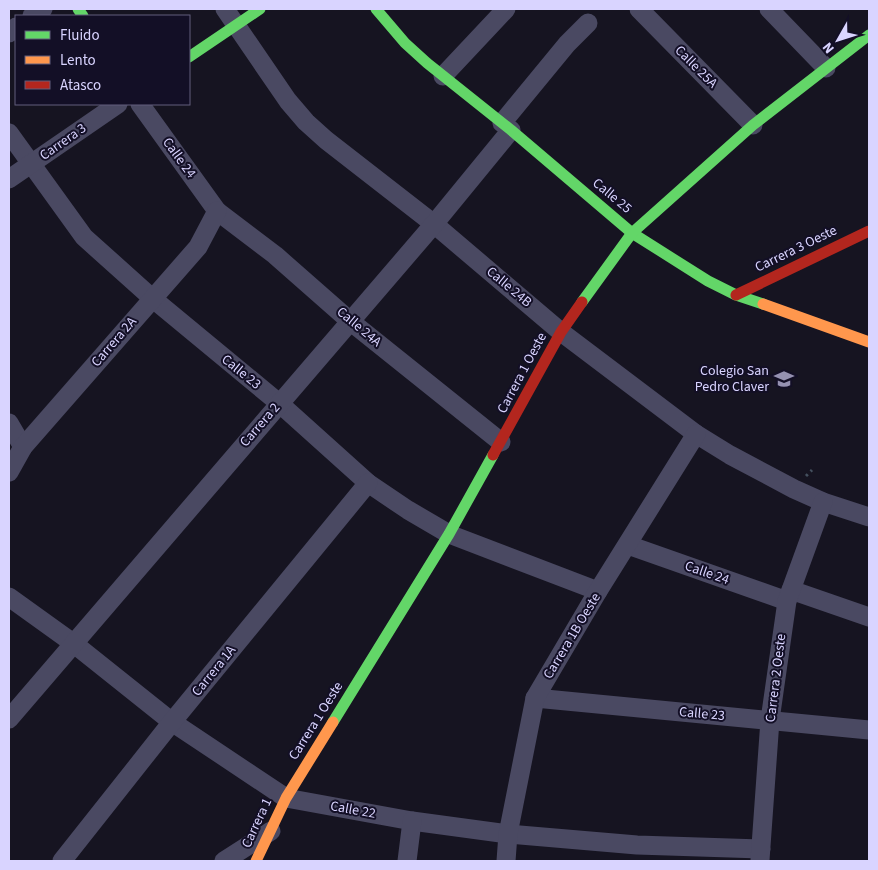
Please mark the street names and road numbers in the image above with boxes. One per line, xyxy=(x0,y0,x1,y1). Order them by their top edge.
street label: Calle 25A xyxy=(670,41,722,93)
street label: Carrera 3 xyxy=(36,119,90,165)
street label: Calle 24 xyxy=(157,134,201,182)
street label: Calle 25 xyxy=(588,174,636,218)
street label: Carrera 3 Oeste xyxy=(752,220,840,278)
street label: Calle 24B xyxy=(482,262,536,312)
street label: Calle 24A xyxy=(332,302,386,352)
street label: Carrera 2A xyxy=(87,312,142,371)
street label: Carrera 1 Oeste xyxy=(492,329,552,417)
street label: Calle 23 xyxy=(217,350,265,394)
street label: Carrera 2 xyxy=(235,398,285,452)
street label: Calle 24 xyxy=(682,556,732,590)
street label: Carrera 1B Oeste xyxy=(538,589,606,683)
street label: Carrera 2 Oeste xyxy=(761,633,791,723)
street label: Carrera 1A xyxy=(187,641,241,701)
street label: Carrera 1 Oeste xyxy=(284,678,348,764)
street label: Calle 23 xyxy=(678,702,726,726)
street label: Carrera 1 xyxy=(237,795,277,851)
street label: Calle 22 xyxy=(329,796,377,824)

